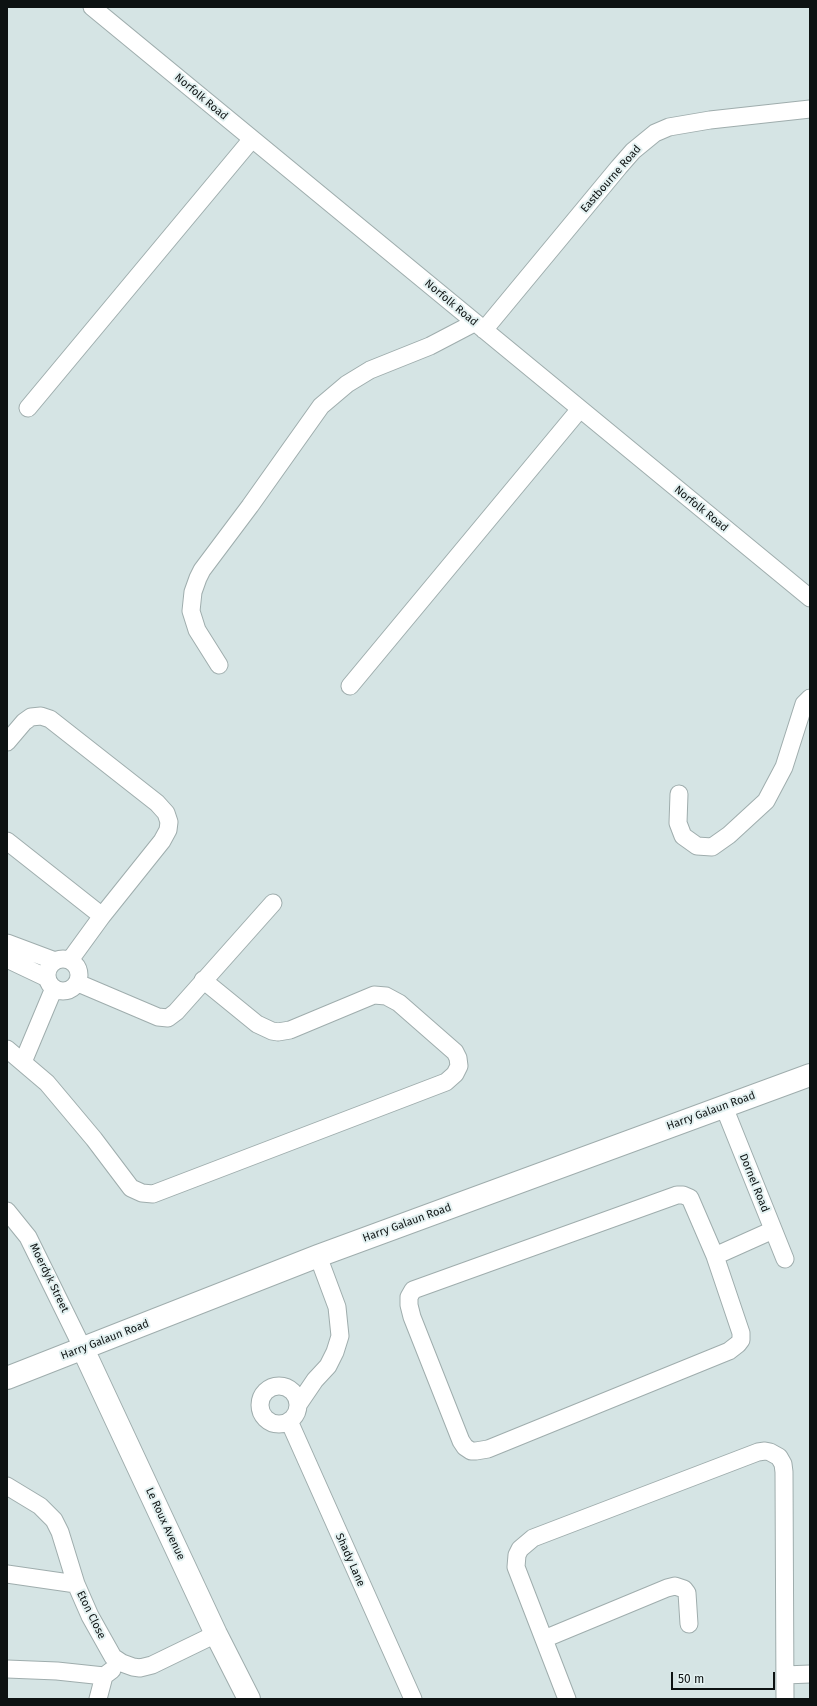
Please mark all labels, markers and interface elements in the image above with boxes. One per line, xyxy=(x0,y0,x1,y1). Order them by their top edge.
street label: Norfolk Road xyxy=(172,71,230,123)
street label: Eastbourne Road xyxy=(578,143,644,215)
street label: Norfolk Road xyxy=(422,277,480,329)
street label: Norfolk Road xyxy=(671,483,731,535)
street label: Harry Galaun Road xyxy=(665,1089,757,1133)
street label: Dornel Road xyxy=(736,1152,772,1214)
street label: Harry Galaun Road xyxy=(361,1201,453,1245)
street label: Moerdyk Street xyxy=(27,1241,71,1315)
street label: Harry Galaun Road xyxy=(59,1317,151,1363)
street label: Le Roux Avenue xyxy=(142,1486,188,1562)
street label: Shady Lane xyxy=(332,1531,368,1589)
street label: Eton Close xyxy=(74,1589,108,1641)
scale bar xyxy=(673,1664,777,1690)
text: 50 m xyxy=(678,1672,704,1686)

